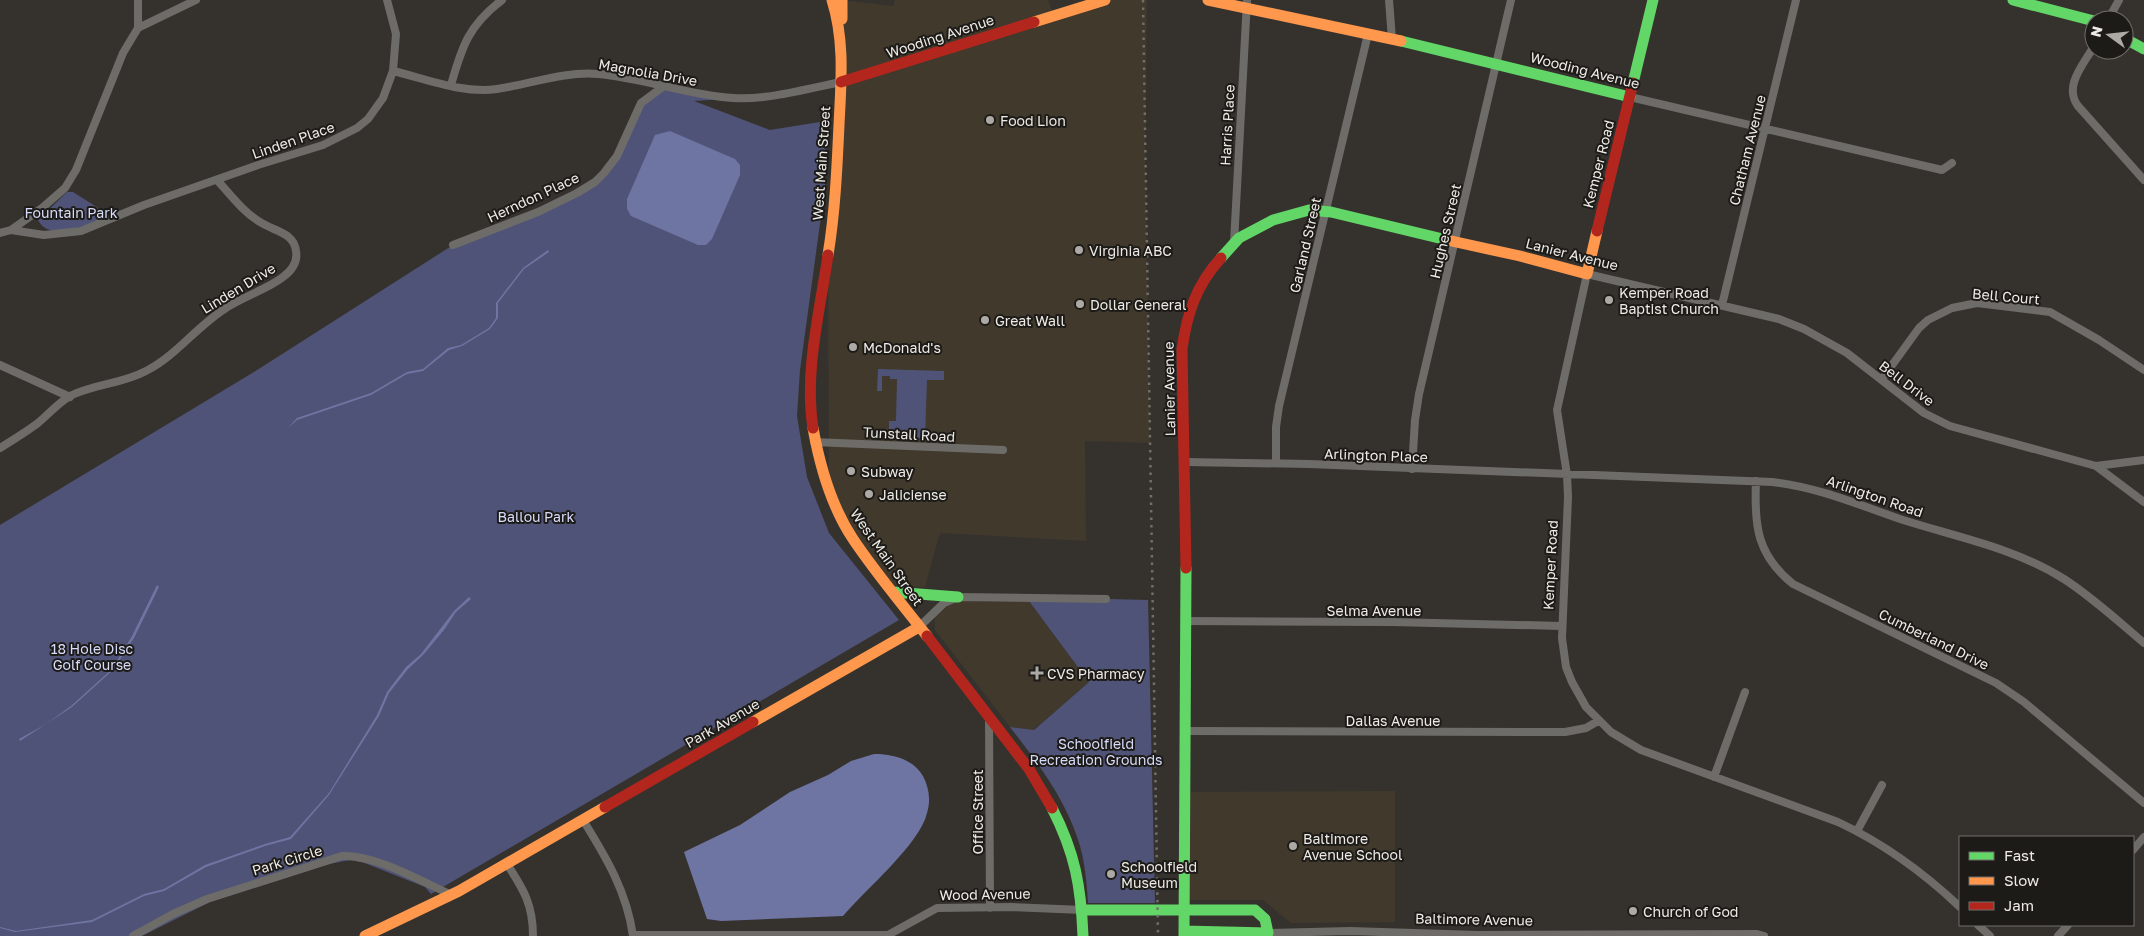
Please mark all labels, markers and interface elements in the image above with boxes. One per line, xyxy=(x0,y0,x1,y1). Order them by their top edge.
north arrow xyxy=(2084,10,2134,60)
street label: Wooding Avenue xyxy=(884,11,996,61)
text: N xyxy=(2086,24,2106,39)
street label: Wooding Avenue xyxy=(1529,48,1641,92)
street label: Magnolia Drive xyxy=(597,55,699,89)
street label: Harris Place xyxy=(1216,84,1238,166)
street label: Chatham Avenue xyxy=(1725,93,1769,207)
street label: West Main Street xyxy=(809,105,833,221)
place label: Food Lion xyxy=(1000,112,1066,129)
marker: Food Lion xyxy=(984,114,996,126)
street label: Linden Place xyxy=(249,118,337,162)
street label: Kemper Road xyxy=(1579,118,1617,210)
street label: Herndon Place xyxy=(484,168,582,226)
street label: Hughes Street xyxy=(1426,182,1464,280)
street label: Garland Street xyxy=(1286,195,1324,295)
park label: Fountain Park xyxy=(24,204,118,221)
street label: Lanier Avenue xyxy=(1524,234,1620,274)
place label: Virginia ABC xyxy=(1089,242,1172,259)
marker: Virginia ABC xyxy=(1073,244,1085,256)
street label: Linden Drive xyxy=(198,259,278,317)
place label: Kemper Road Baptist Church xyxy=(1619,284,1719,317)
street label: Bell Court xyxy=(1972,285,2040,307)
marker: Kemper Road Baptist Church xyxy=(1603,294,1615,306)
place label: Dollar General xyxy=(1090,296,1186,313)
marker: Dollar General xyxy=(1074,298,1086,310)
place label: Great Wall xyxy=(995,312,1065,329)
marker: Great Wall xyxy=(979,314,991,326)
place label: McDonald's xyxy=(863,339,941,356)
marker: McDonald's xyxy=(847,341,859,353)
street label: Lanier Avenue xyxy=(1160,341,1178,437)
street label: Bell Drive xyxy=(1876,357,1938,409)
street label: Tunstall Road xyxy=(863,423,955,445)
street label: Arlington Place xyxy=(1324,445,1428,465)
place label: Subway xyxy=(861,463,914,480)
marker: Subway xyxy=(845,465,857,477)
street label: Arlington Road xyxy=(1825,472,1925,520)
place label: Jaliciense xyxy=(879,486,947,503)
marker: Jaliciense xyxy=(863,488,875,500)
street label: West Main Street xyxy=(847,505,927,609)
park label: Ballou Park xyxy=(498,508,574,525)
street label: Kemper Road xyxy=(1539,520,1561,610)
street label: Selma Avenue xyxy=(1327,602,1421,619)
street label: Cumberland Drive xyxy=(1876,605,1992,673)
park label: 18 Hole Disc Golf Course xyxy=(51,640,134,673)
place label: CVS Pharmacy xyxy=(1047,665,1145,682)
marker: CVS Pharmacy xyxy=(1031,667,1043,679)
street label: Park Avenue xyxy=(682,695,762,751)
street label: Dallas Avenue xyxy=(1346,712,1440,729)
park label: Schoolfield Recreation Grounds xyxy=(1030,735,1162,768)
street label: Office Street xyxy=(969,769,986,855)
place label: Baltimore Avenue School xyxy=(1303,830,1402,863)
legend xyxy=(1959,836,2134,926)
marker: Baltimore Avenue School xyxy=(1287,840,1299,852)
street label: Park Circle xyxy=(250,841,324,879)
text: Fast xyxy=(2004,846,2035,864)
place label: Schoolfield Museum xyxy=(1121,858,1197,891)
marker: Schoolfield Museum xyxy=(1105,868,1117,880)
text: Slow xyxy=(2004,871,2039,889)
street label: Wood Avenue xyxy=(939,885,1031,903)
text: Jam xyxy=(2004,896,2034,914)
place label: Church of God xyxy=(1643,903,1738,920)
marker: Church of God xyxy=(1627,905,1639,917)
street label: Baltimore Avenue xyxy=(1415,909,1533,929)

